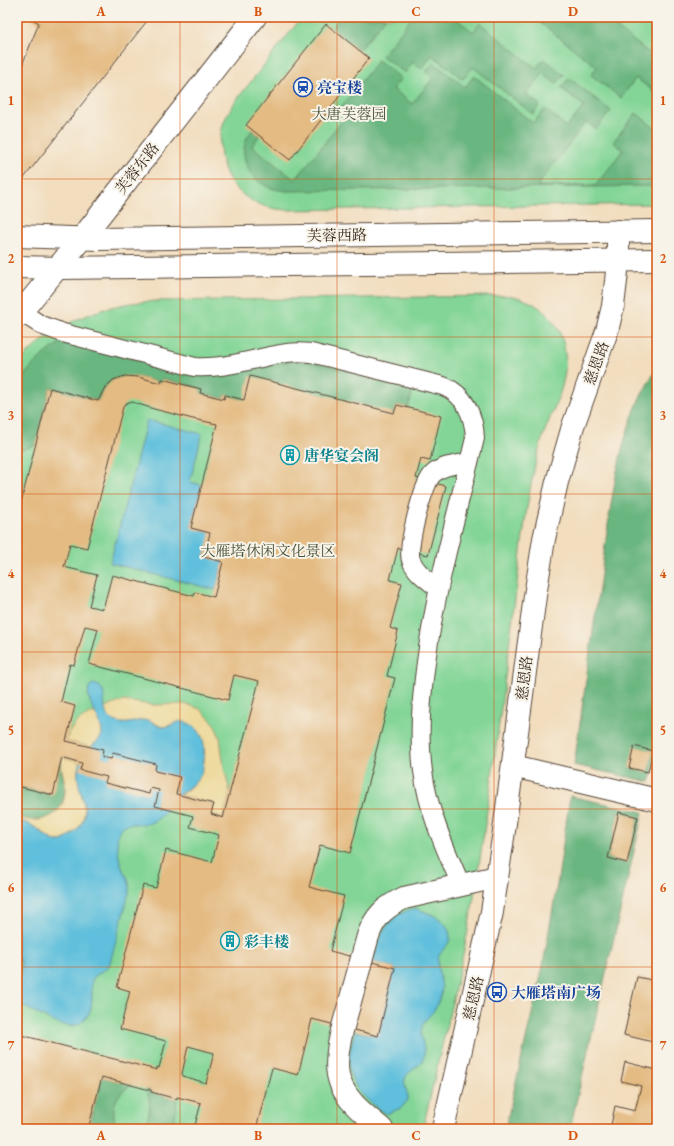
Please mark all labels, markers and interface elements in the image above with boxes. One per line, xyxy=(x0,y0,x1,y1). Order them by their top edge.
text: A xyxy=(95,3,106,20)
text: B xyxy=(254,3,262,20)
text: C xyxy=(411,3,421,20)
text: D xyxy=(568,3,578,20)
station icon: 亮宝楼 xyxy=(292,76,314,98)
place label: 亮宝楼 xyxy=(317,78,362,97)
text: 1 xyxy=(8,92,15,109)
text: 1 xyxy=(660,92,667,109)
park label: 大唐芙蓉园 xyxy=(311,104,387,123)
street label: 芙蓉东路 xyxy=(111,139,163,197)
street label: 芙蓉西路 xyxy=(307,225,367,245)
text: 2 xyxy=(8,250,15,267)
text: 2 xyxy=(660,250,667,267)
street label: 慈恩路 xyxy=(579,339,613,387)
text: 3 xyxy=(8,407,15,424)
text: 3 xyxy=(660,407,667,424)
building icon: 唐华宴会阁 xyxy=(279,444,301,466)
place label: 唐华宴会阁 xyxy=(304,446,379,465)
park label: 大雁塔休闲文化景区 xyxy=(200,541,336,560)
text: 4 xyxy=(8,565,15,582)
text: 4 xyxy=(660,565,667,582)
street label: 慈恩路 xyxy=(512,655,536,701)
text: 5 xyxy=(8,722,14,739)
text: 5 xyxy=(660,722,666,739)
text: 6 xyxy=(8,879,15,896)
text: 6 xyxy=(660,879,667,896)
building icon: 彩丰楼 xyxy=(219,930,241,952)
place label: 彩丰楼 xyxy=(244,932,289,951)
street label: 慈恩路 xyxy=(459,974,487,1022)
bus stop icon: 大雁塔南广场 xyxy=(486,981,508,1003)
place label: 大雁塔南广场 xyxy=(511,983,601,1002)
text: 7 xyxy=(8,1037,15,1054)
text: 7 xyxy=(660,1037,667,1054)
text: A xyxy=(95,1127,106,1144)
text: B xyxy=(254,1127,262,1144)
text: C xyxy=(411,1127,421,1144)
text: D xyxy=(568,1127,578,1144)

